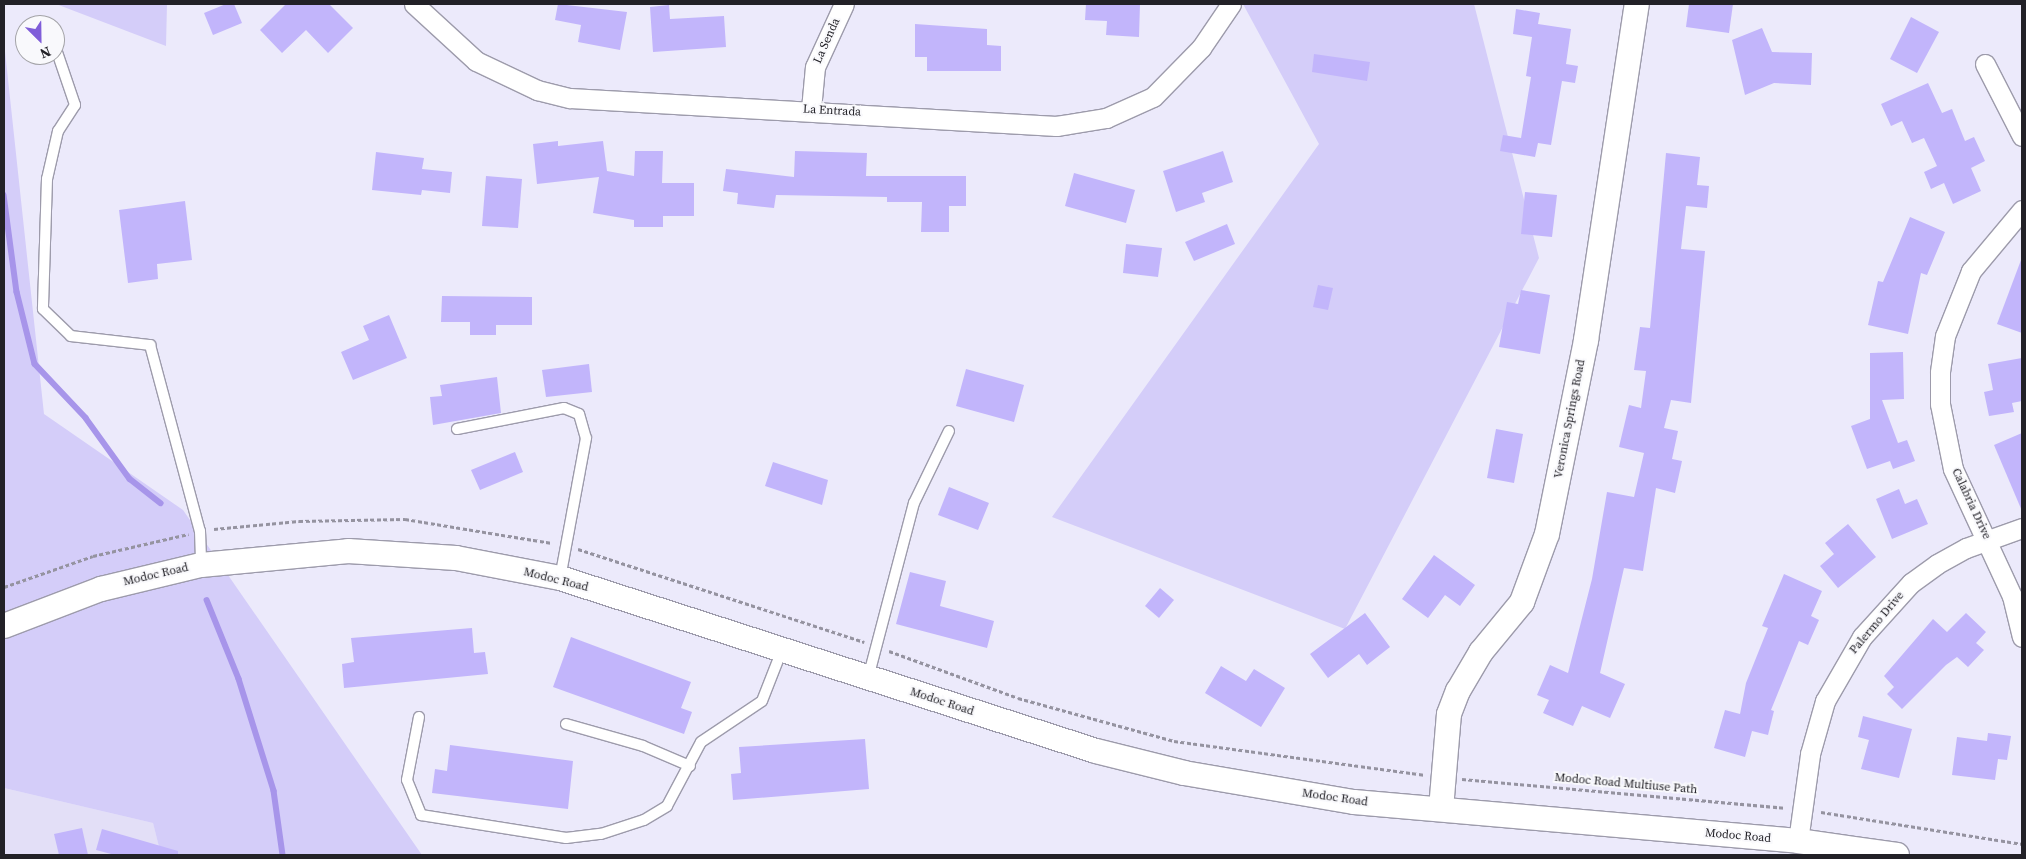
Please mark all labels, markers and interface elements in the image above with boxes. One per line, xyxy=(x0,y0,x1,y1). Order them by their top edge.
north arrow xyxy=(15,15,65,65)
street label: La Senda xyxy=(811,16,843,66)
text: N xyxy=(37,42,54,64)
street label: La Entrada xyxy=(803,102,861,120)
street label: Veronica Springs Road xyxy=(1551,358,1589,480)
street label: Calabria Drive xyxy=(1948,466,1994,542)
street label: Modoc Road xyxy=(122,561,190,589)
street label: Modoc Road xyxy=(522,565,590,595)
street label: Palermo Drive xyxy=(1847,589,1907,657)
street label: Modoc Road xyxy=(908,685,976,719)
street label: Modoc Road Multiuse Path xyxy=(1554,771,1698,797)
street label: Modoc Road xyxy=(1301,786,1369,810)
street label: Modoc Road xyxy=(1704,826,1772,846)

